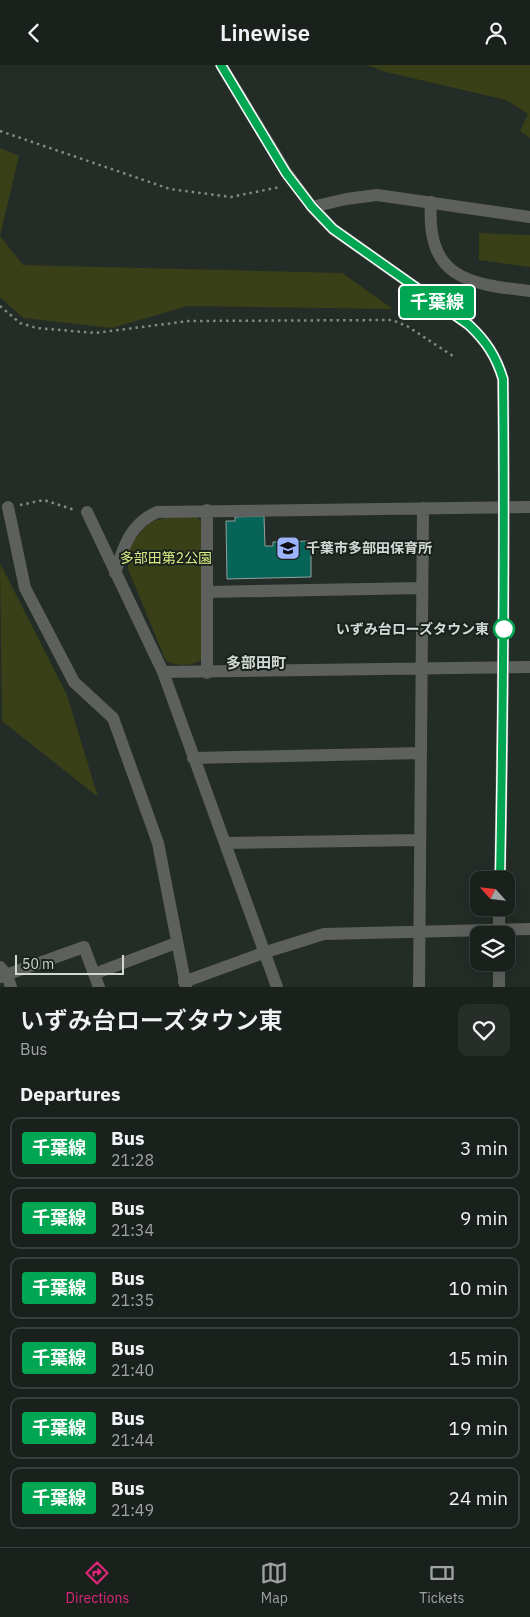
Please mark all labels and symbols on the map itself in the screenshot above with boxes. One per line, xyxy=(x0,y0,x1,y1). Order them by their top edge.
line badge: 千葉線 xyxy=(408,286,466,318)
school or university icon: 千葉市多部田保育所 xyxy=(275,535,301,561)
place label: 千葉市多部田保育所 xyxy=(306,539,432,557)
park label: 多部田第2公園 xyxy=(120,549,212,567)
marker: いずみ台ローズタウン東 xyxy=(493,618,515,640)
place label: いずみ台ローズタウン東 xyxy=(336,620,489,638)
district label: 多部田町 xyxy=(226,653,286,672)
north arrow xyxy=(470,871,515,916)
scale bar xyxy=(15,952,124,975)

